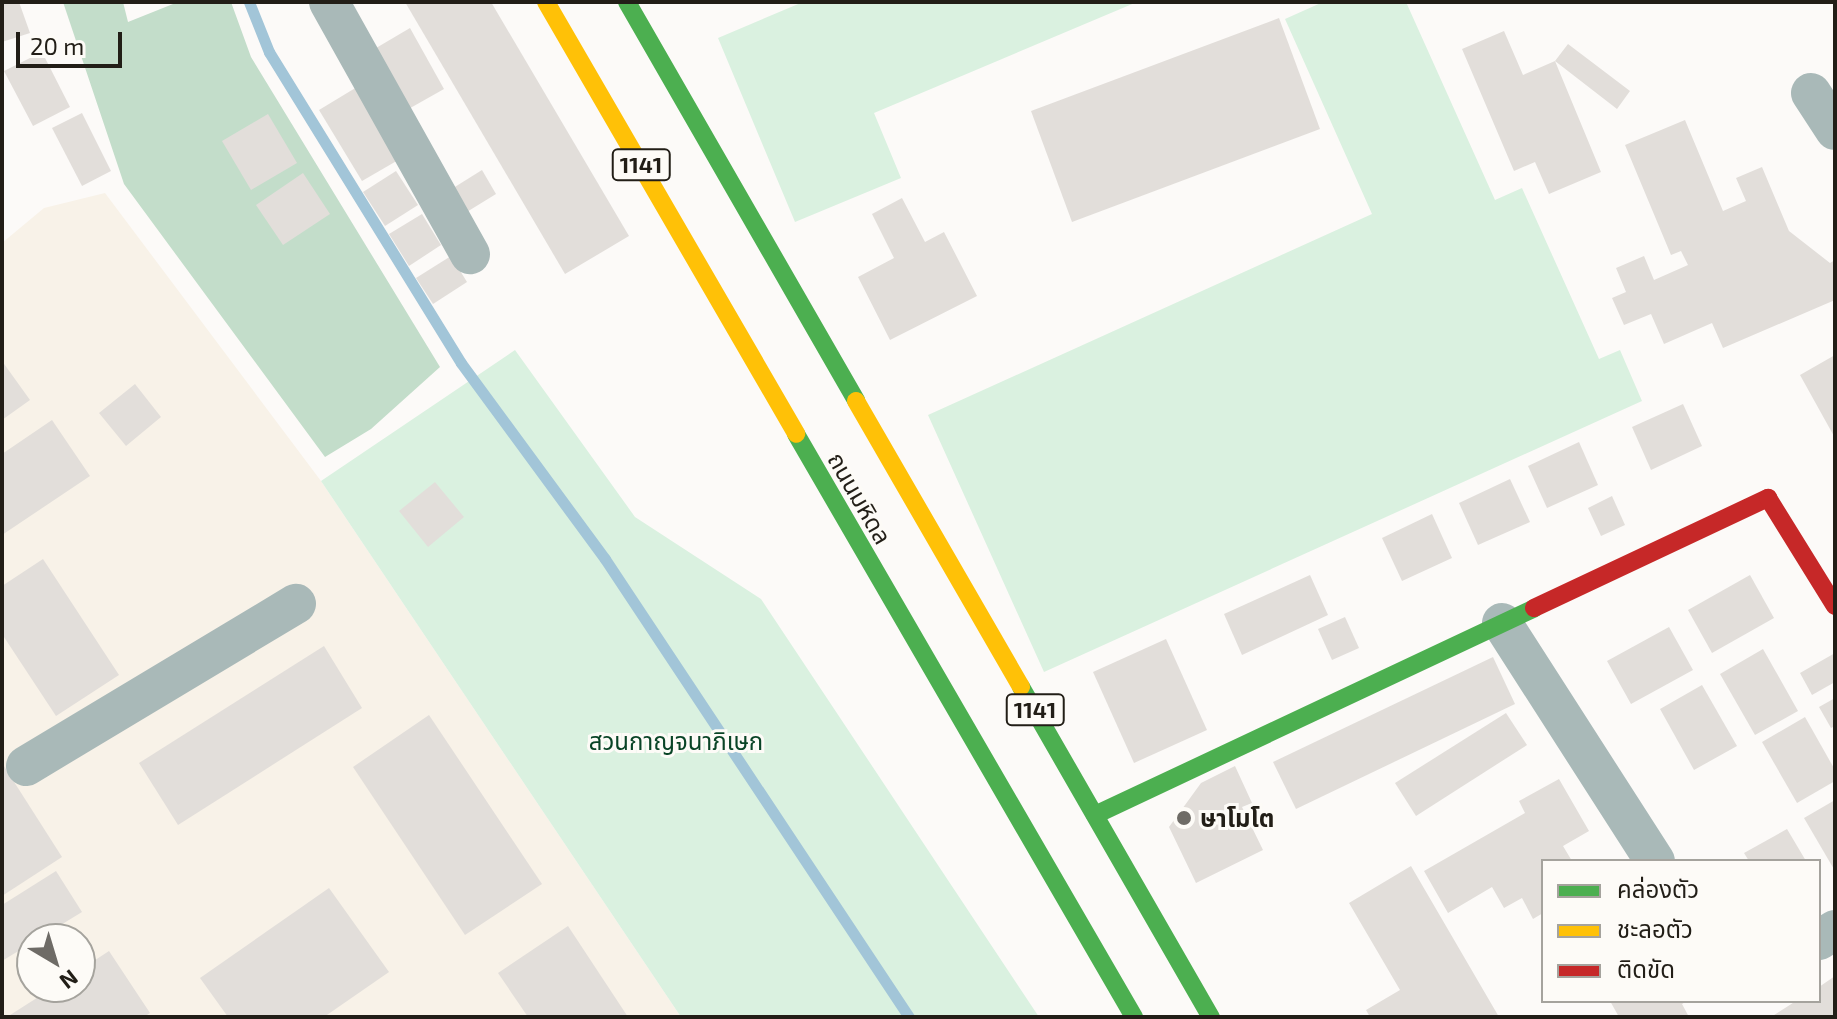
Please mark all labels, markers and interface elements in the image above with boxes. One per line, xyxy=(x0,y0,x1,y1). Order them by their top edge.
scale bar xyxy=(20,16,126,66)
text: 20 m xyxy=(30,31,84,60)
road number: 1141 xyxy=(611,147,671,183)
street label: ถนนมหิดล xyxy=(822,447,898,549)
road number: 1141 xyxy=(1005,692,1065,728)
park label: สวนกาญจนาภิเษก xyxy=(589,727,763,755)
place label: ษาโมโต xyxy=(1200,804,1274,832)
marker: ษาโมโต xyxy=(1175,809,1193,827)
legend xyxy=(1541,859,1821,1003)
text: คล่องตัว xyxy=(1617,874,1699,903)
text: ชะลอตัว xyxy=(1617,914,1693,943)
north arrow xyxy=(16,923,96,1003)
text: ติดขัด xyxy=(1617,954,1675,983)
text: N xyxy=(55,965,84,995)

